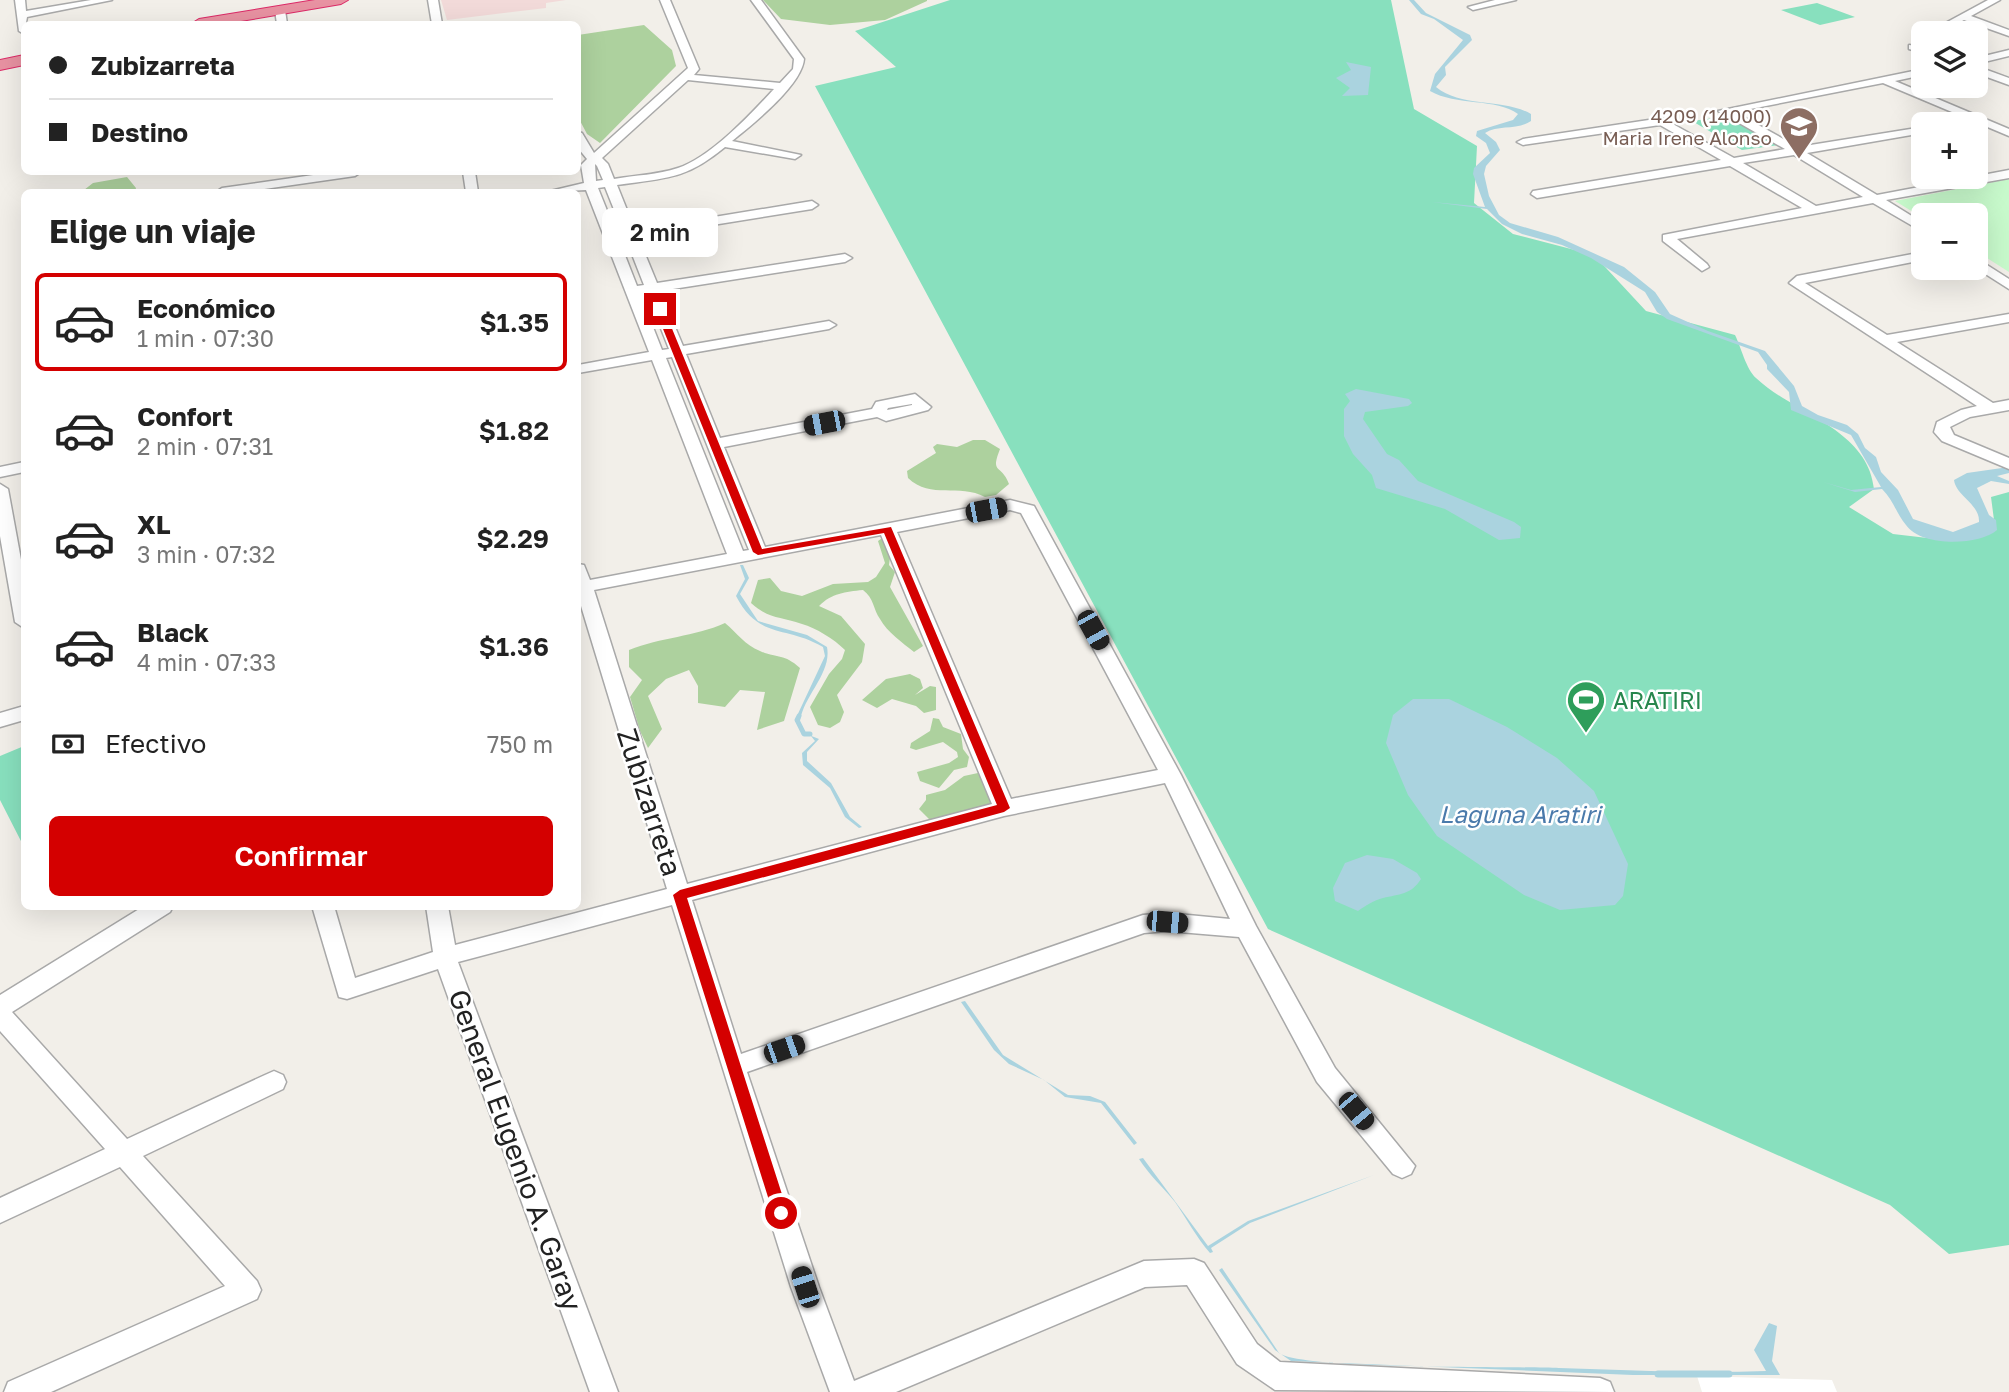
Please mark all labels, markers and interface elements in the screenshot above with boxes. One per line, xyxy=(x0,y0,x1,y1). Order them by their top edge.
map controls xyxy=(1911,21,1988,280)
button: layers xyxy=(1911,21,1988,98)
text: Zubizarreta xyxy=(91,50,235,81)
place label: 4209 (14000) Maria Irene Alonso xyxy=(1602,104,1772,149)
school or university icon: 4209 (14000) Maria Irene Alonso xyxy=(1778,105,1820,160)
button: + xyxy=(1911,112,1988,189)
text: Destino xyxy=(91,117,188,148)
button: − xyxy=(1911,203,1988,280)
callout: 2 min xyxy=(602,208,718,256)
text: Elige un viaje xyxy=(49,212,256,250)
text: 2 min xyxy=(630,218,690,246)
icon: car xyxy=(53,291,116,354)
text: Económico xyxy=(137,293,275,324)
route end xyxy=(644,293,676,325)
text: $1.35 xyxy=(479,307,549,338)
text: 1 min · 07:30 xyxy=(137,324,274,352)
icon: car xyxy=(53,399,116,462)
text: Confort xyxy=(137,401,233,432)
car xyxy=(802,409,847,437)
text: $1.82 xyxy=(479,415,549,446)
text: 2 min · 07:31 xyxy=(137,432,273,460)
car xyxy=(964,496,1009,524)
icon: car xyxy=(53,507,116,570)
text: XL xyxy=(137,509,171,540)
text: $2.29 xyxy=(476,523,549,554)
text: 3 min · 07:32 xyxy=(137,540,275,568)
car xyxy=(1074,607,1113,653)
icon: car xyxy=(53,615,116,678)
text: Black xyxy=(137,617,209,648)
text: $1.36 xyxy=(479,631,549,662)
text: 4 min · 07:33 xyxy=(137,648,276,676)
sports icon: ARATIRI xyxy=(1565,679,1607,734)
place label: ARATIRI xyxy=(1613,686,1702,714)
street label: Zubizarreta xyxy=(611,724,689,880)
icon: cash xyxy=(49,725,87,763)
text: Efectivo xyxy=(105,728,206,759)
text: 750 m xyxy=(487,730,553,758)
water label: Laguna Aratiri xyxy=(1439,799,1603,829)
button: Confirmar xyxy=(49,816,553,896)
car xyxy=(1146,910,1189,934)
street label: General Eugenio A. Garay xyxy=(442,985,590,1315)
car xyxy=(761,1032,808,1066)
car xyxy=(1335,1088,1378,1134)
route start xyxy=(765,1197,797,1229)
car xyxy=(789,1264,822,1310)

